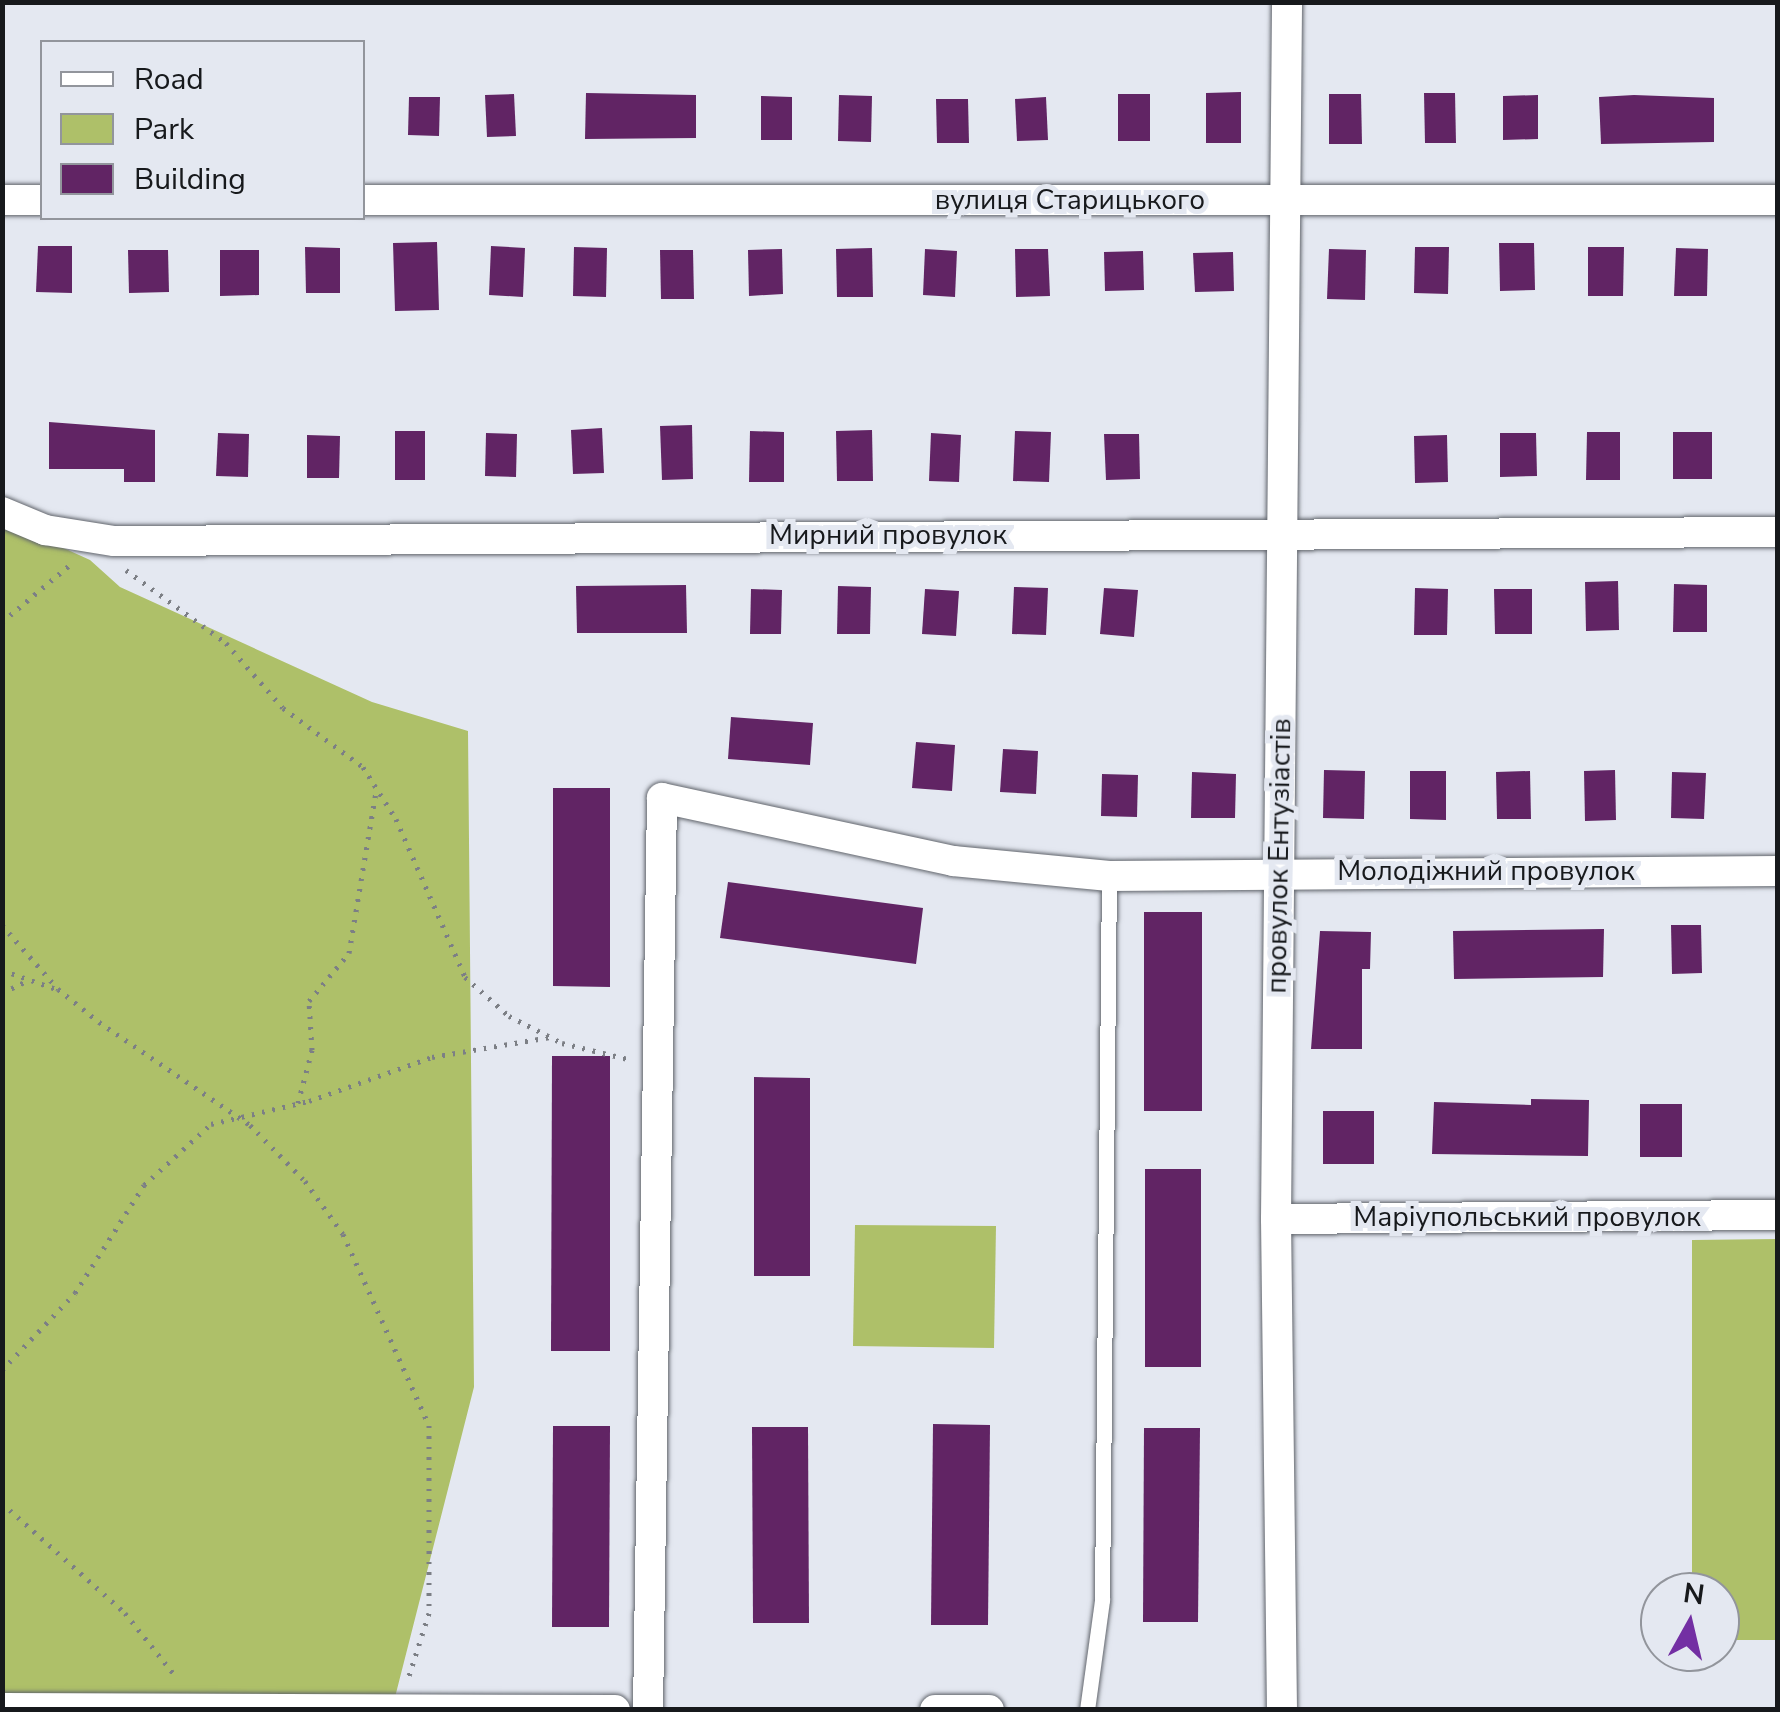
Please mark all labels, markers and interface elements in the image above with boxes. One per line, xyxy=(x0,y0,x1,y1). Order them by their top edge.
legend xyxy=(40,40,365,220)
text: Road xyxy=(134,59,204,100)
text: Park xyxy=(134,109,194,150)
text: Building xyxy=(134,159,246,200)
street label: вулиця Старицького xyxy=(935,183,1205,217)
street label: Мирний провулок xyxy=(769,518,1007,552)
street label: провулок Ентузіастів xyxy=(1260,718,1298,994)
street label: Молодіжний провулок xyxy=(1337,854,1635,888)
street label: Маріупольський провулок xyxy=(1353,1200,1701,1234)
north arrow xyxy=(1640,1572,1740,1672)
text: N xyxy=(1681,1574,1707,1615)

